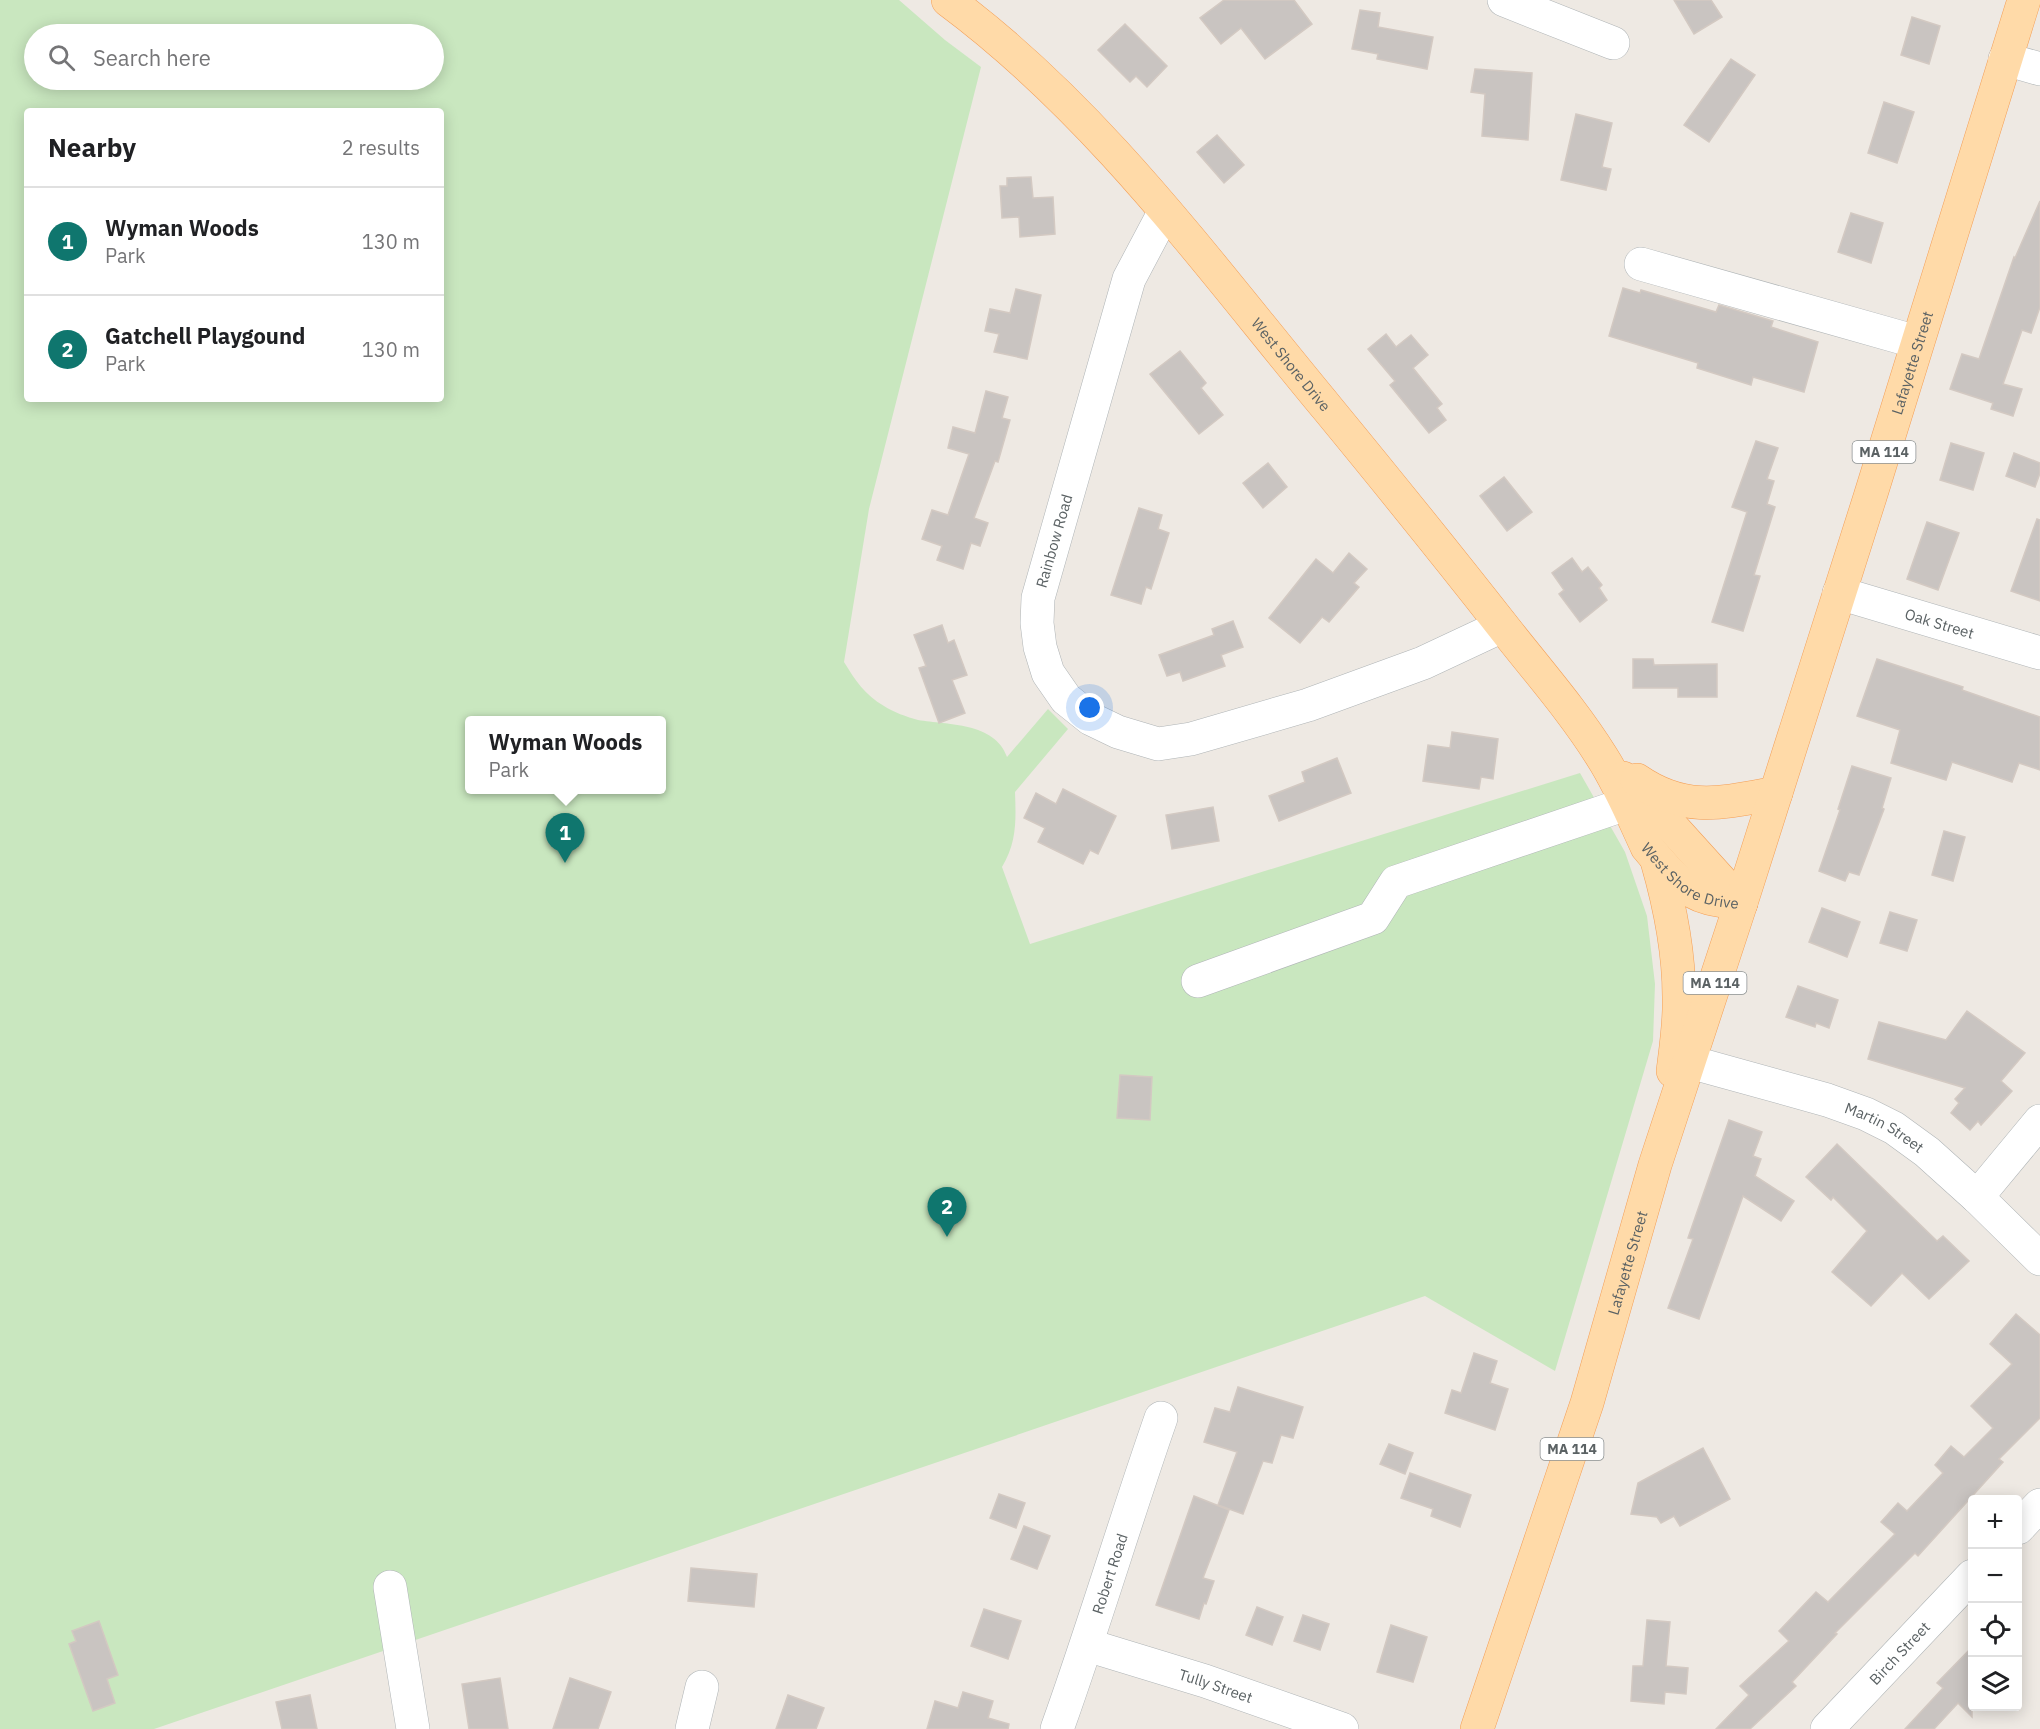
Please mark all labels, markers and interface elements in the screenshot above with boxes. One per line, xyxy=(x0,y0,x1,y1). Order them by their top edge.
search box xyxy=(24,24,444,90)
icon: search xyxy=(45,41,78,74)
text: Search here xyxy=(93,43,211,72)
text: Nearby xyxy=(48,130,136,164)
text: 2 results xyxy=(342,134,420,161)
text: Wyman Woods xyxy=(105,213,259,242)
text: 1 xyxy=(62,228,74,255)
text: 130 m xyxy=(362,228,420,255)
text: Park xyxy=(105,242,145,269)
street label: Lafayette Street xyxy=(1887,309,1937,417)
street label: West Shore Drive xyxy=(1248,314,1335,415)
text: Gatchell Playgound xyxy=(105,321,305,350)
text: 2 xyxy=(62,336,74,363)
text: 130 m xyxy=(362,336,420,363)
text: Park xyxy=(105,350,145,377)
road number: MA 114 xyxy=(1852,441,1916,463)
street label: Rainbow Road xyxy=(1032,492,1076,590)
street label: Oak Street xyxy=(1903,604,1976,642)
your location xyxy=(1075,693,1104,722)
popup xyxy=(465,716,666,794)
text: Wyman Woods xyxy=(489,727,642,756)
text: Park xyxy=(489,756,529,783)
pin: 1 xyxy=(546,814,584,863)
street label: West Shore Drive xyxy=(1638,838,1740,912)
road number: MA 114 xyxy=(1684,972,1746,994)
street label: Martin Street xyxy=(1842,1098,1928,1156)
pin: 2 xyxy=(928,1188,966,1237)
street label: Lafayette Street xyxy=(1603,1208,1651,1317)
road number: MA 114 xyxy=(1540,1438,1604,1460)
map controls xyxy=(1968,1495,2022,1711)
button: + xyxy=(1968,1495,2022,1549)
street label: Robert Road xyxy=(1087,1531,1131,1616)
button: − xyxy=(1968,1549,2022,1603)
button: locate xyxy=(1968,1603,2022,1657)
street label: Birch Street xyxy=(1865,1617,1934,1688)
button: layers xyxy=(1968,1657,2022,1711)
street label: Tully Street xyxy=(1177,1664,1255,1706)

